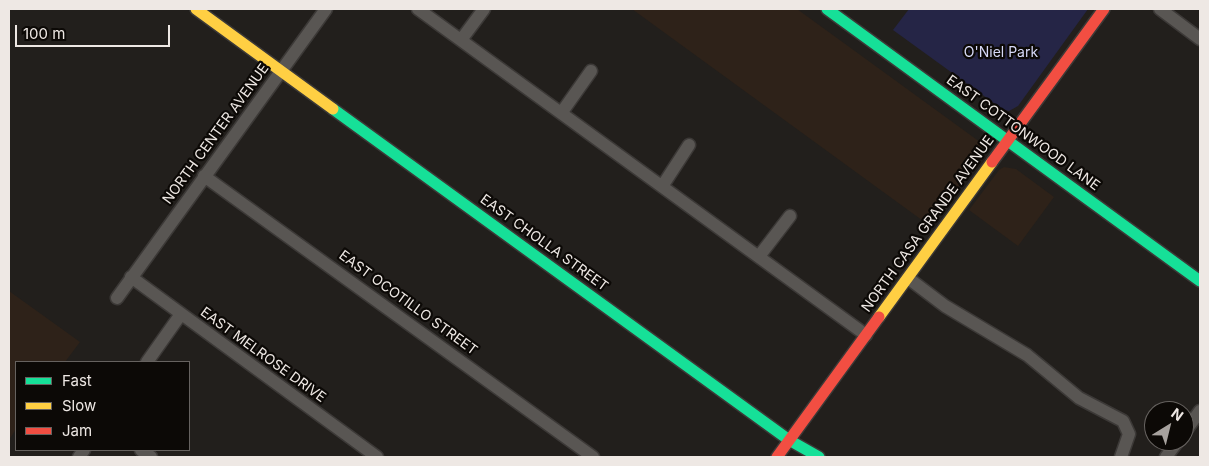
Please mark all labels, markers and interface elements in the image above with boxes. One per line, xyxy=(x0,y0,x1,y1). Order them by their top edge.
scale bar xyxy=(18,15,172,47)
text: 100 m xyxy=(23,24,65,43)
park label: O'Niel Park xyxy=(964,45,1038,61)
street label: NORTH CENTER AVENUE xyxy=(159,61,273,207)
street label: EAST COTTONWOOD LANE xyxy=(943,72,1103,194)
street label: NORTH CASA GRANDE AVENUE xyxy=(858,132,998,316)
street label: EAST CHOLLA STREET xyxy=(477,191,611,295)
street label: EAST OCOTILLO STREET xyxy=(336,247,480,359)
street label: EAST MELROSE DRIVE xyxy=(197,304,329,406)
legend xyxy=(15,361,190,451)
text: Fast xyxy=(62,371,92,390)
text: Slow xyxy=(62,396,96,415)
north arrow xyxy=(1144,401,1194,451)
text: N xyxy=(1168,404,1187,424)
text: Jam xyxy=(62,421,92,440)

